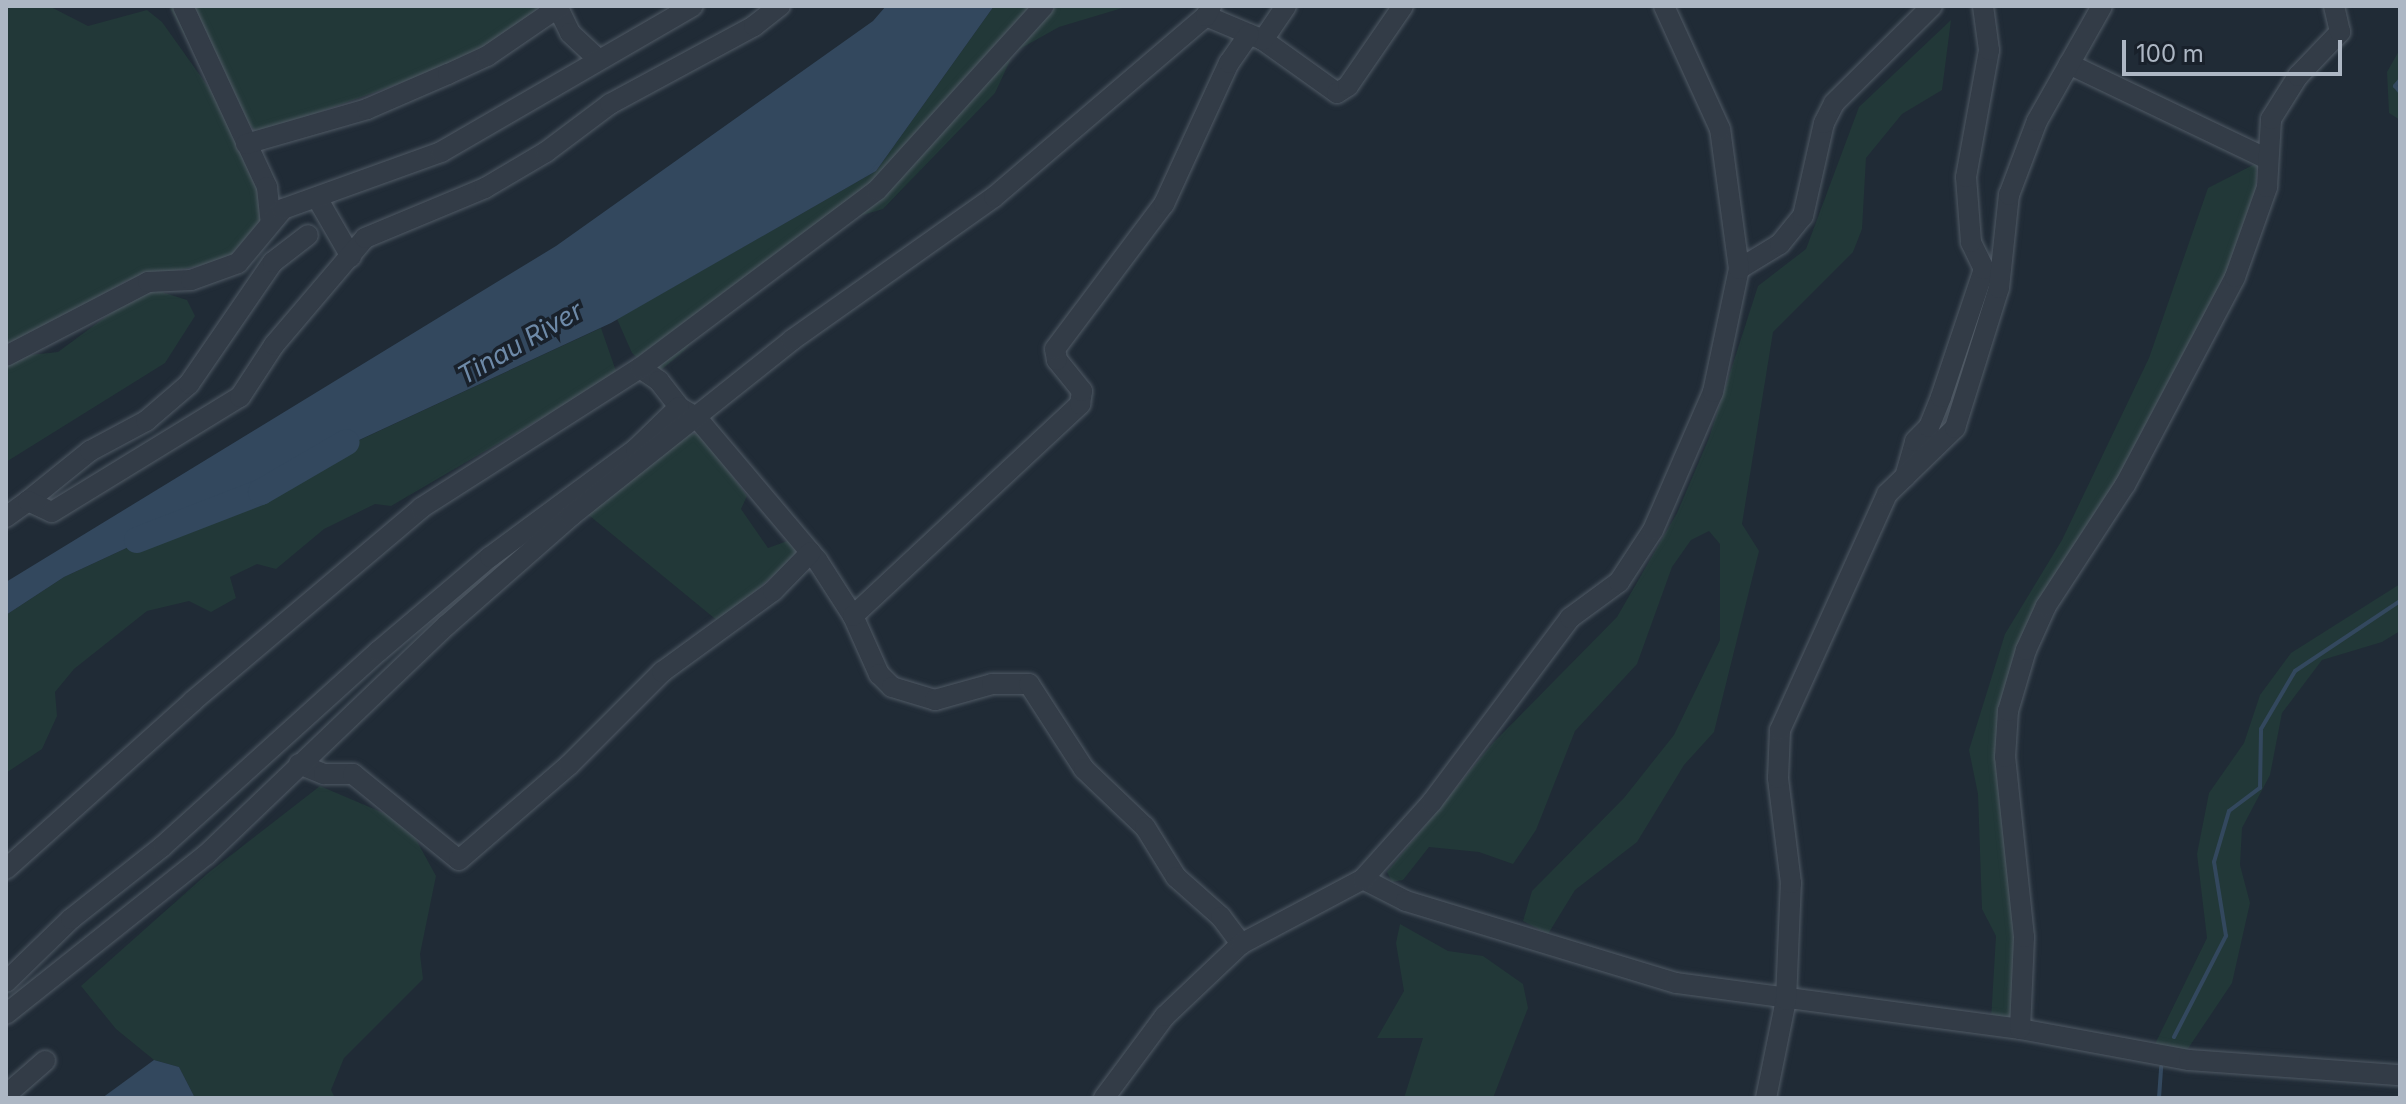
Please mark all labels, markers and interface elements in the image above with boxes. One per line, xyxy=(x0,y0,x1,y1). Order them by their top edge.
scale bar xyxy=(2126,24,2346,74)
text: 100 m xyxy=(2136,39,2204,68)
water label: Tinau River xyxy=(452,295,588,391)

